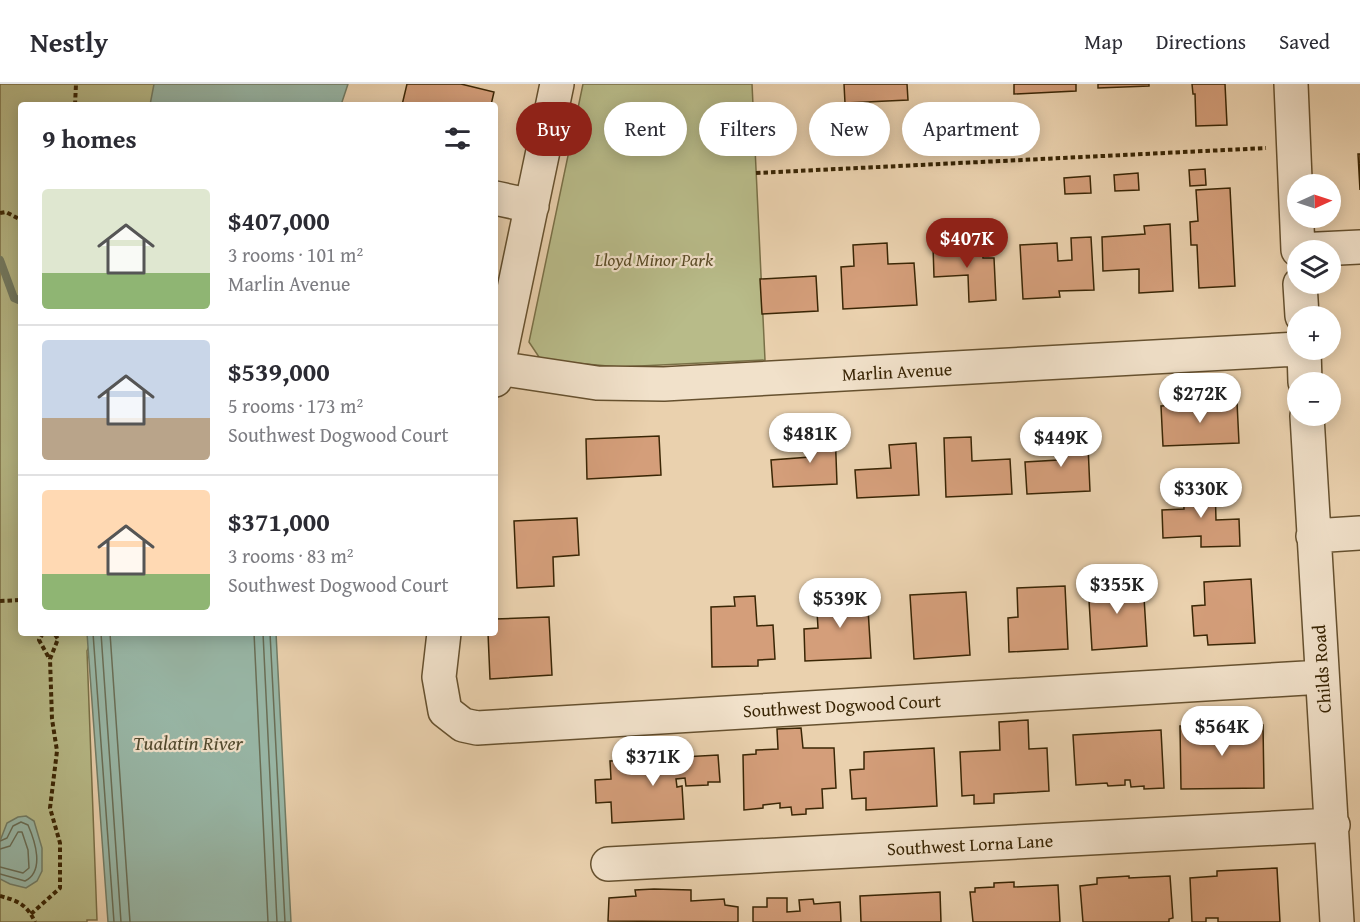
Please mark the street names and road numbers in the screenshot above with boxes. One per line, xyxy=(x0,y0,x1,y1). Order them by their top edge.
street label: Marlin Avenue xyxy=(841,355,953,388)
street label: Childs Road xyxy=(1305,624,1338,714)
street label: Southwest Dogwood Court xyxy=(742,687,942,724)
street label: Southwest Lorna Lane xyxy=(886,827,1054,862)

